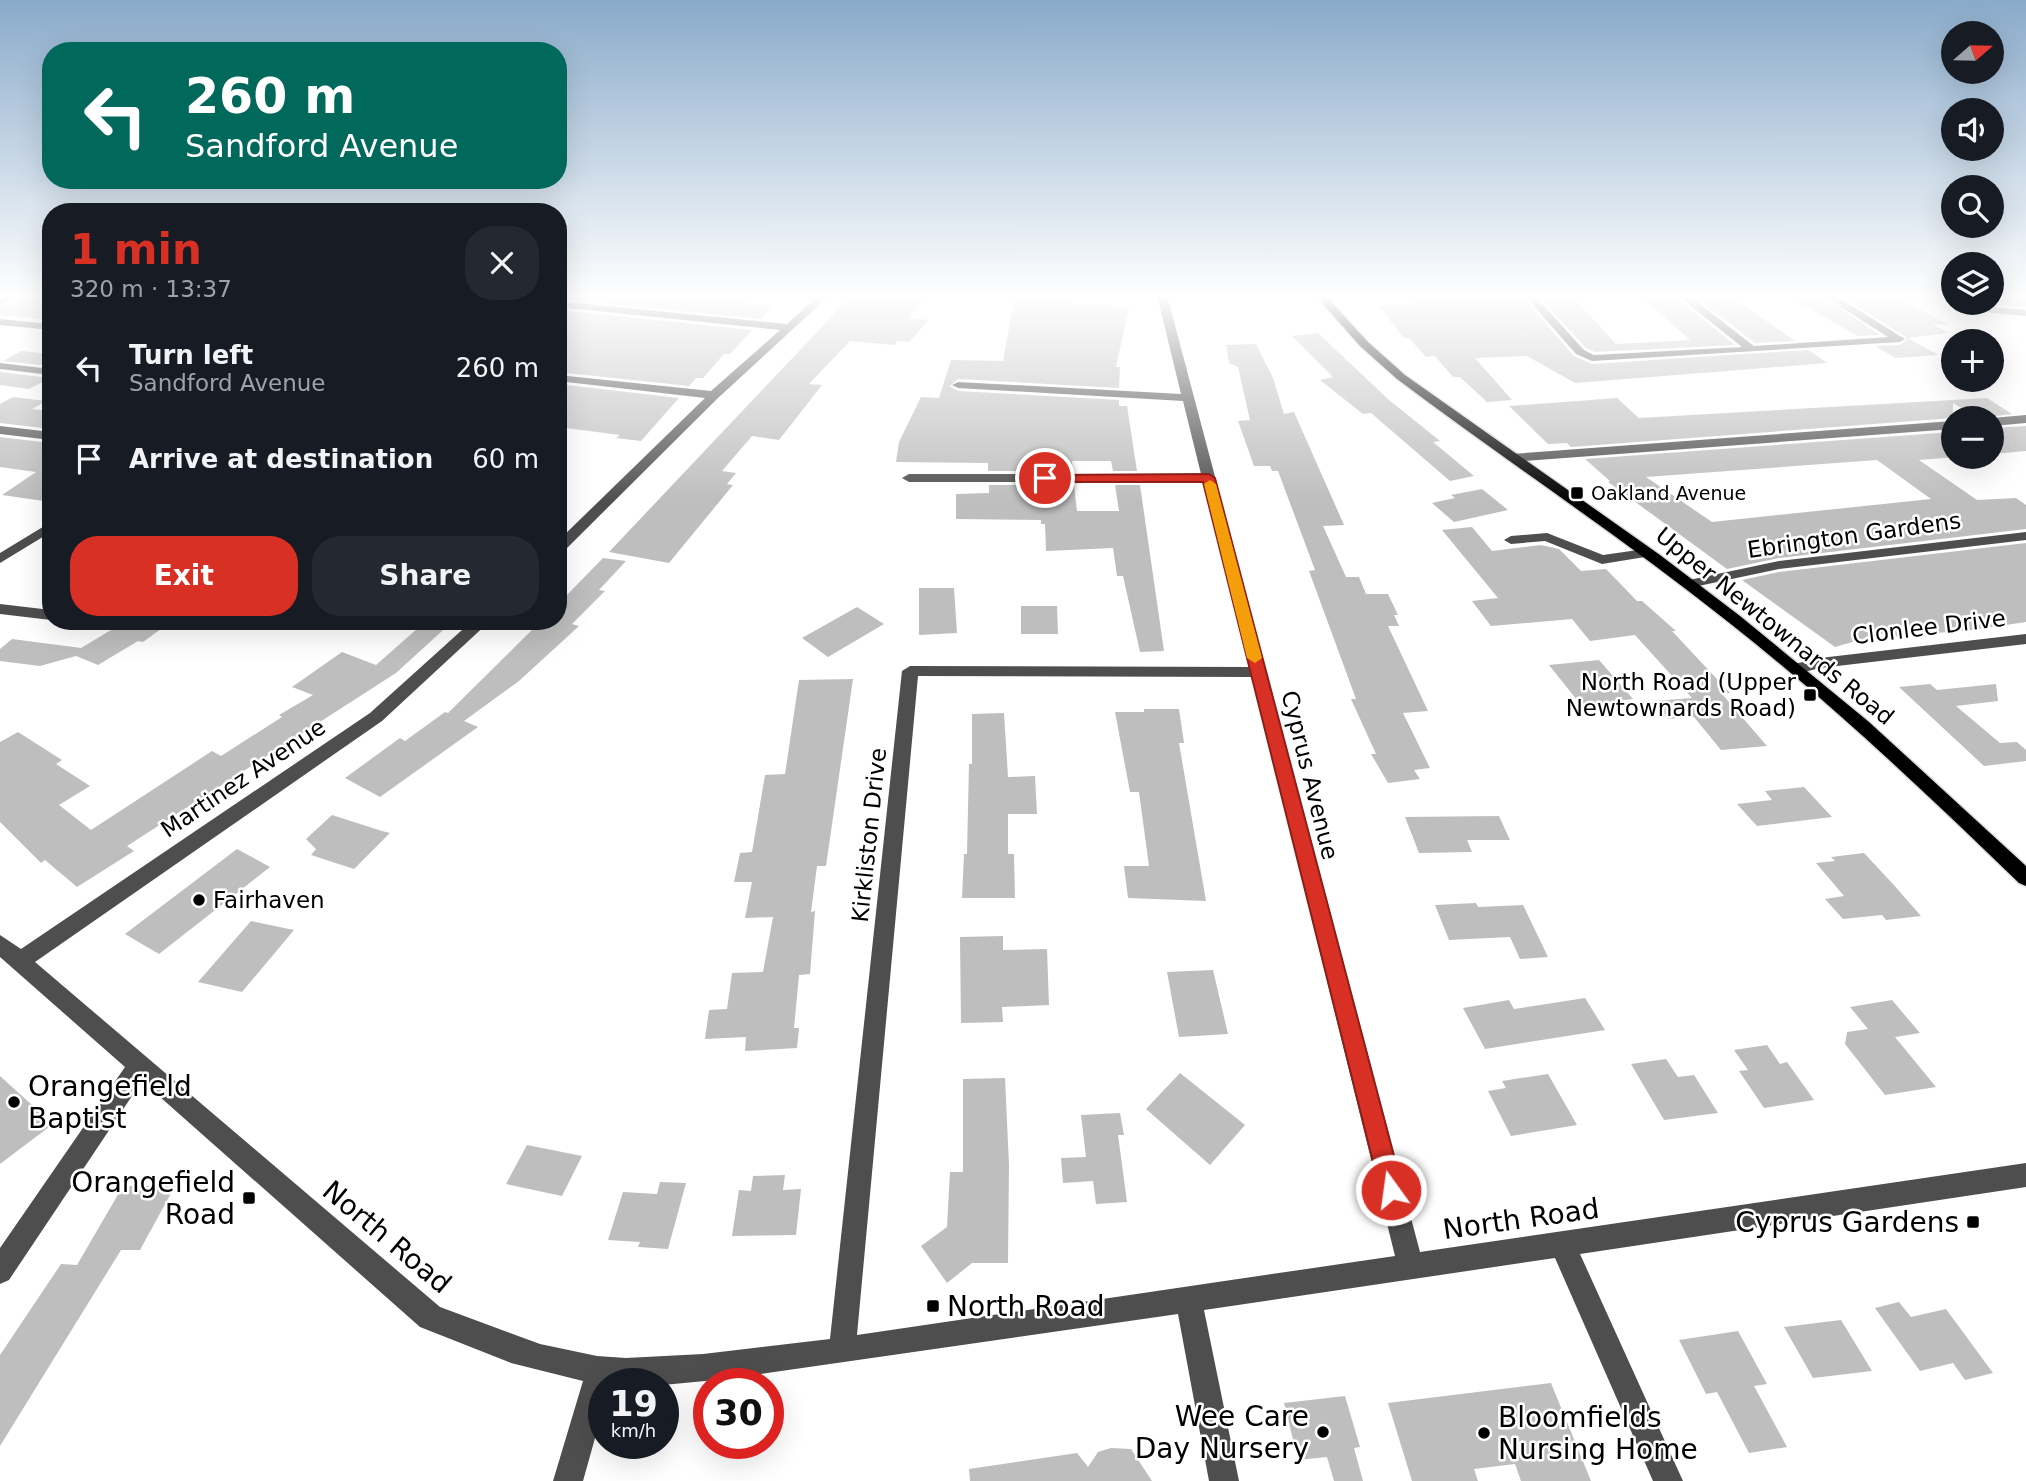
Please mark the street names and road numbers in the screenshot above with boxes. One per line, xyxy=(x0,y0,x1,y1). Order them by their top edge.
street label: Ebrington Gardens xyxy=(1746,507,1962,563)
street label: Upper Newtownards Road xyxy=(1651,522,1899,730)
street label: Clonlee Drive xyxy=(1851,605,2007,649)
street label: Cyprus Avenue xyxy=(1276,688,1344,862)
street label: Martinez Avenue xyxy=(156,713,330,843)
street label: Kirkliston Drive xyxy=(847,746,891,924)
street label: North Road xyxy=(316,1174,458,1300)
street label: North Road xyxy=(1441,1192,1601,1246)

